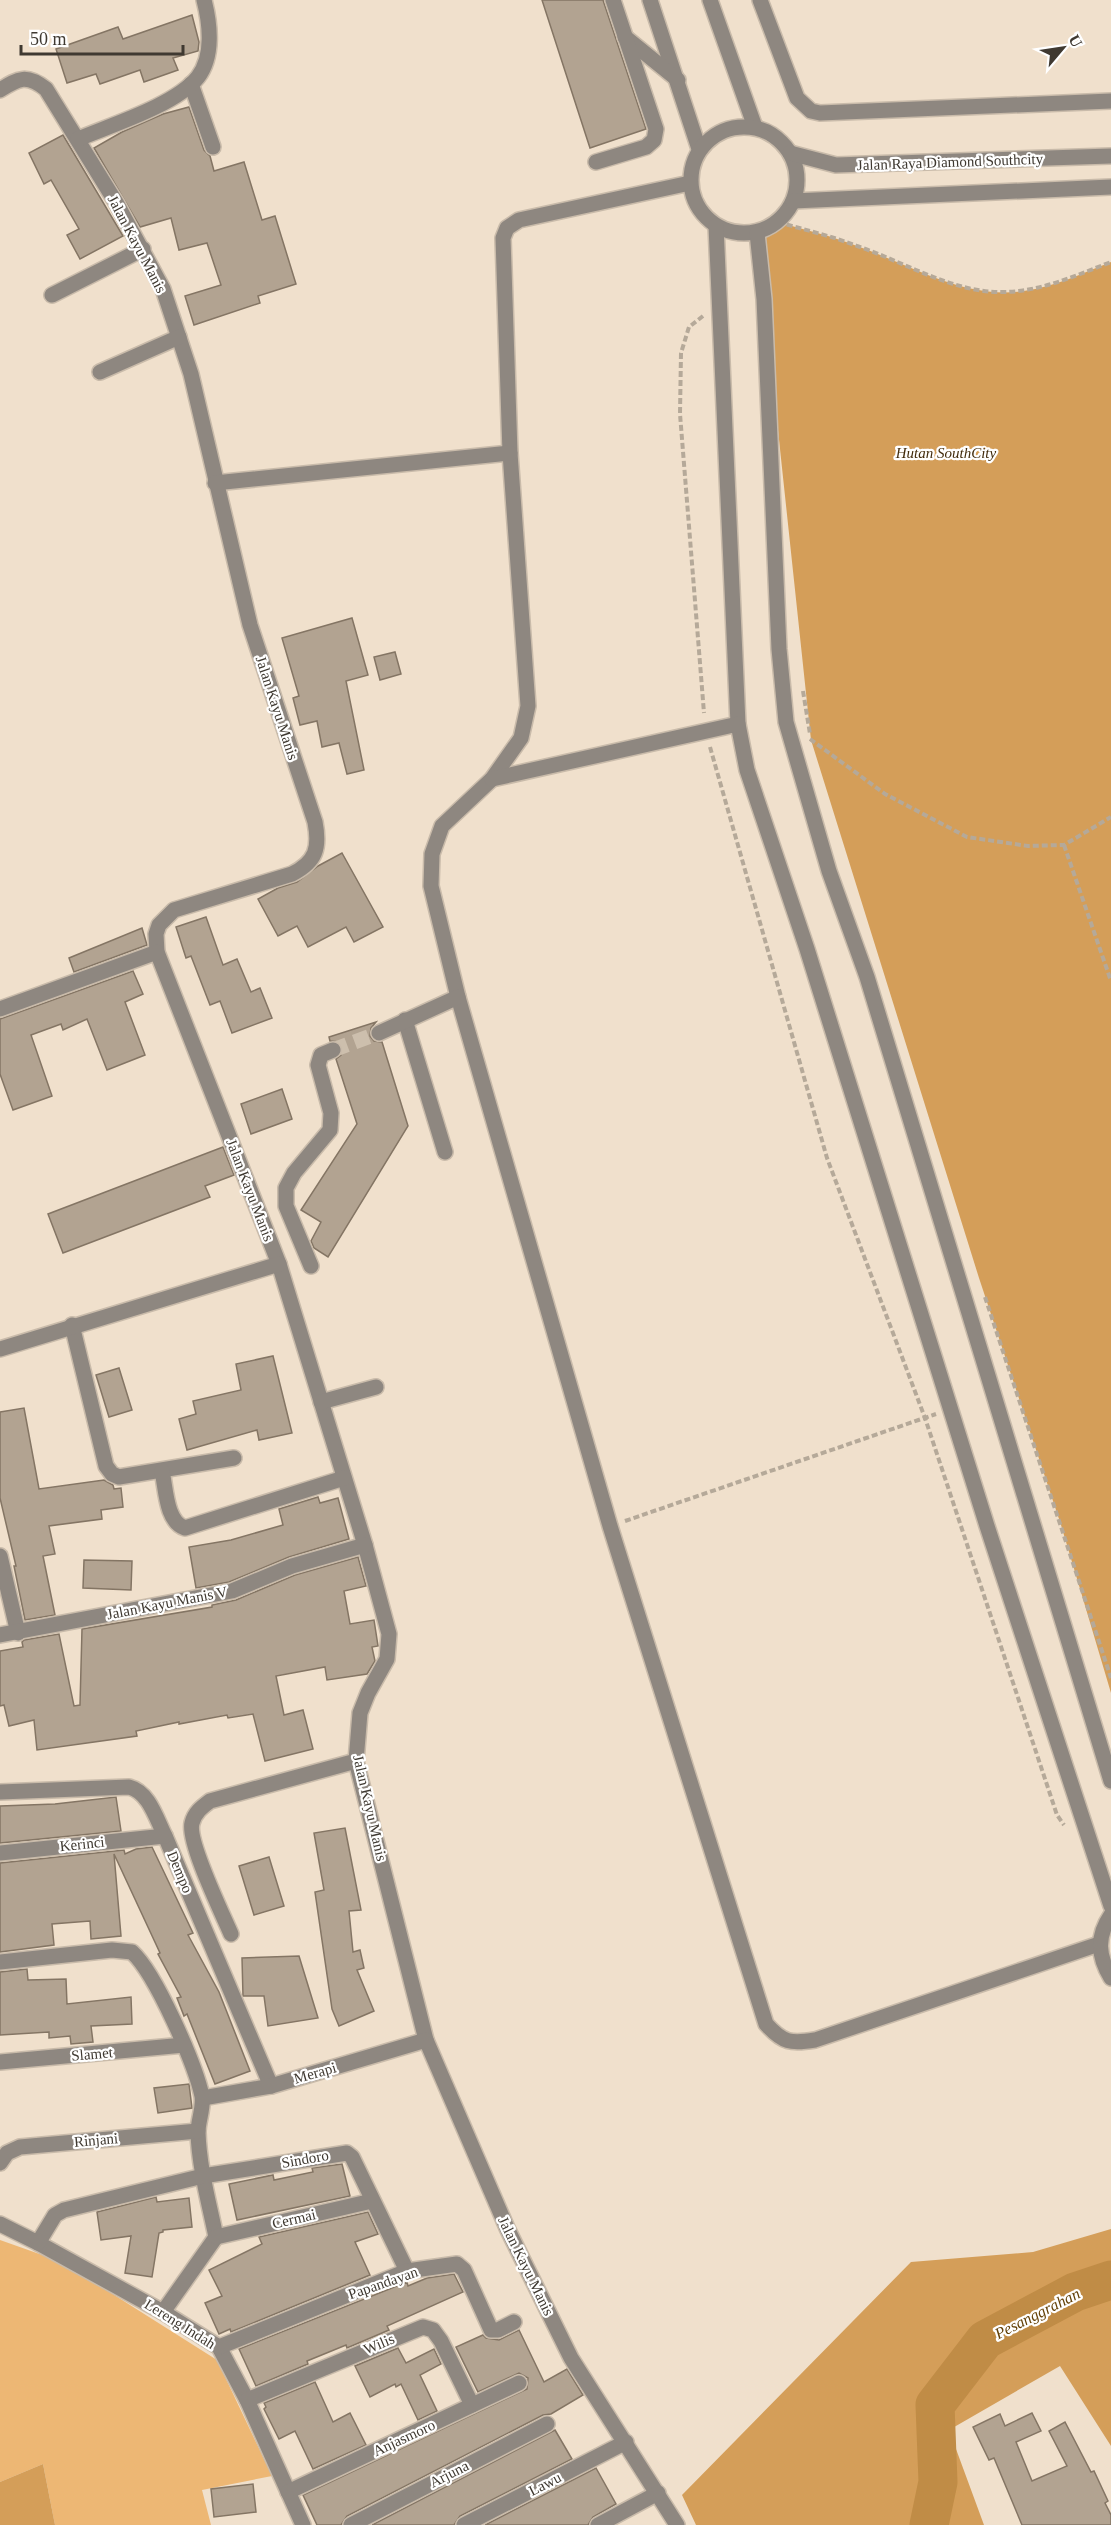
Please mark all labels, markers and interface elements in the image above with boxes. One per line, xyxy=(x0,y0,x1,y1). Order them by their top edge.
scale bar xyxy=(21,18,183,56)
north arrow xyxy=(1033,18,1093,78)
text: 50 m xyxy=(30,29,67,49)
text: U xyxy=(1065,32,1086,51)
street label: Jalan Raya Diamond Southcity xyxy=(857,151,1044,173)
street label: Jalan Kayu Manis xyxy=(105,192,170,296)
park label: Hutan SouthCity xyxy=(895,445,997,461)
street label: Jalan Kayu Manis xyxy=(253,654,301,762)
street label: Jalan Kayu Manis xyxy=(223,1137,277,1244)
street label: Jalan Kayu Manis V xyxy=(105,1583,229,1623)
street label: Jalan Kayu Manis xyxy=(350,1753,390,1863)
street label: Kerinci xyxy=(59,1834,105,1854)
street label: Dempo xyxy=(164,1849,196,1895)
street label: Slamet xyxy=(71,2044,114,2064)
street label: Merapi xyxy=(292,2059,338,2087)
street label: Rinjani xyxy=(73,2130,119,2150)
street label: Sindoro xyxy=(280,2147,330,2171)
street label: Cermai xyxy=(271,2206,317,2232)
street label: Jalan Kayu Manis xyxy=(495,2214,557,2318)
street label: Papandayan xyxy=(346,2263,420,2302)
water label: Pesanggrahan xyxy=(991,2285,1083,2344)
street label: Lereng Indah xyxy=(142,2296,219,2352)
street label: Wilis xyxy=(361,2330,397,2358)
street label: Anjasmoro xyxy=(370,2417,438,2459)
street label: Arjuna xyxy=(427,2457,471,2491)
street label: Lawu xyxy=(526,2469,564,2499)

